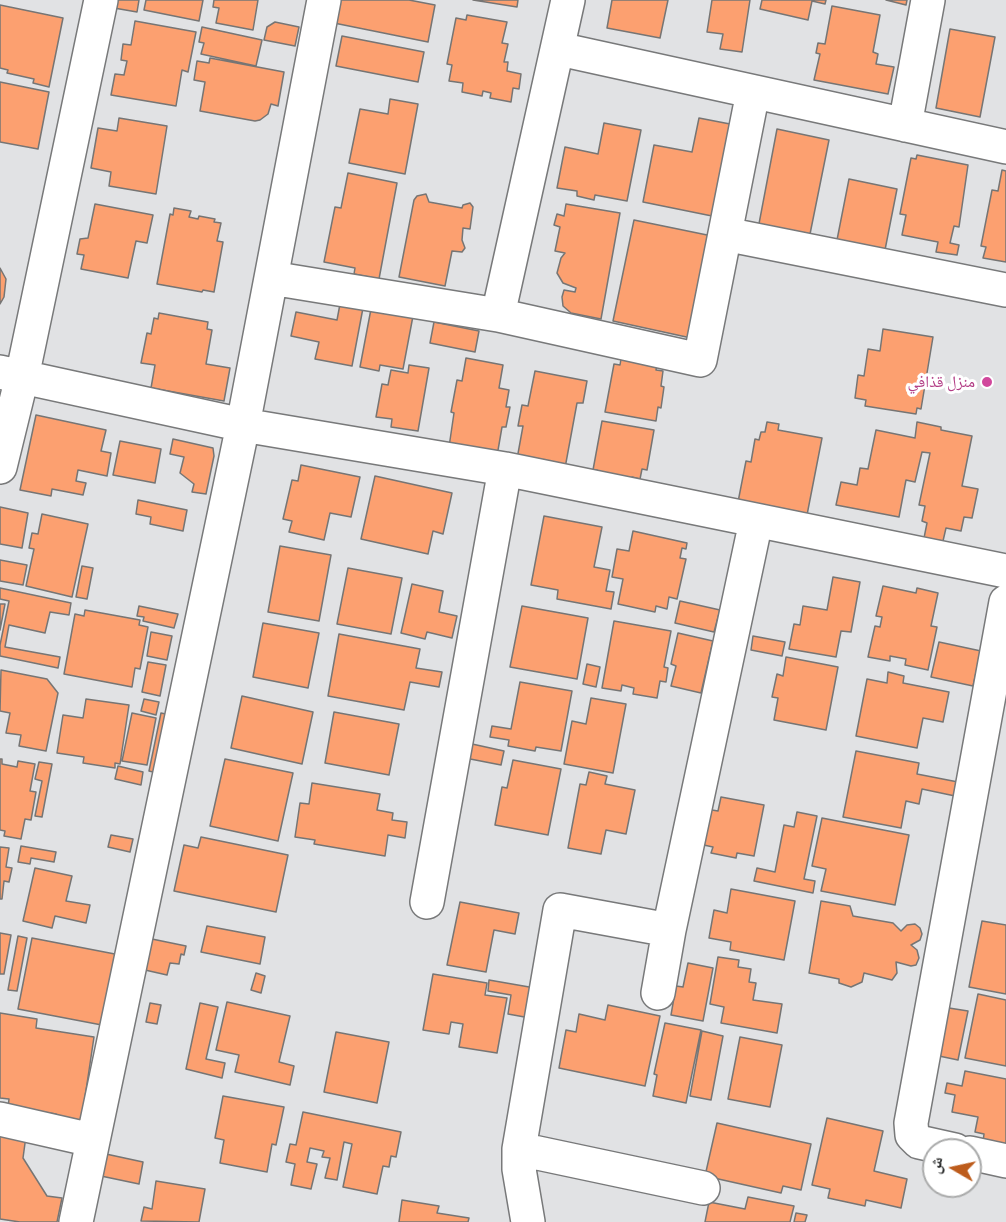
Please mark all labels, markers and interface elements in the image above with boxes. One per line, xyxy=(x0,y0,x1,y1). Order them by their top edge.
place label: منزل قذافي xyxy=(908,372,975,392)
marker: منزل قذافي xyxy=(980,375,994,389)
north arrow xyxy=(922,1138,982,1198)
text: ش xyxy=(925,1156,946,1175)

